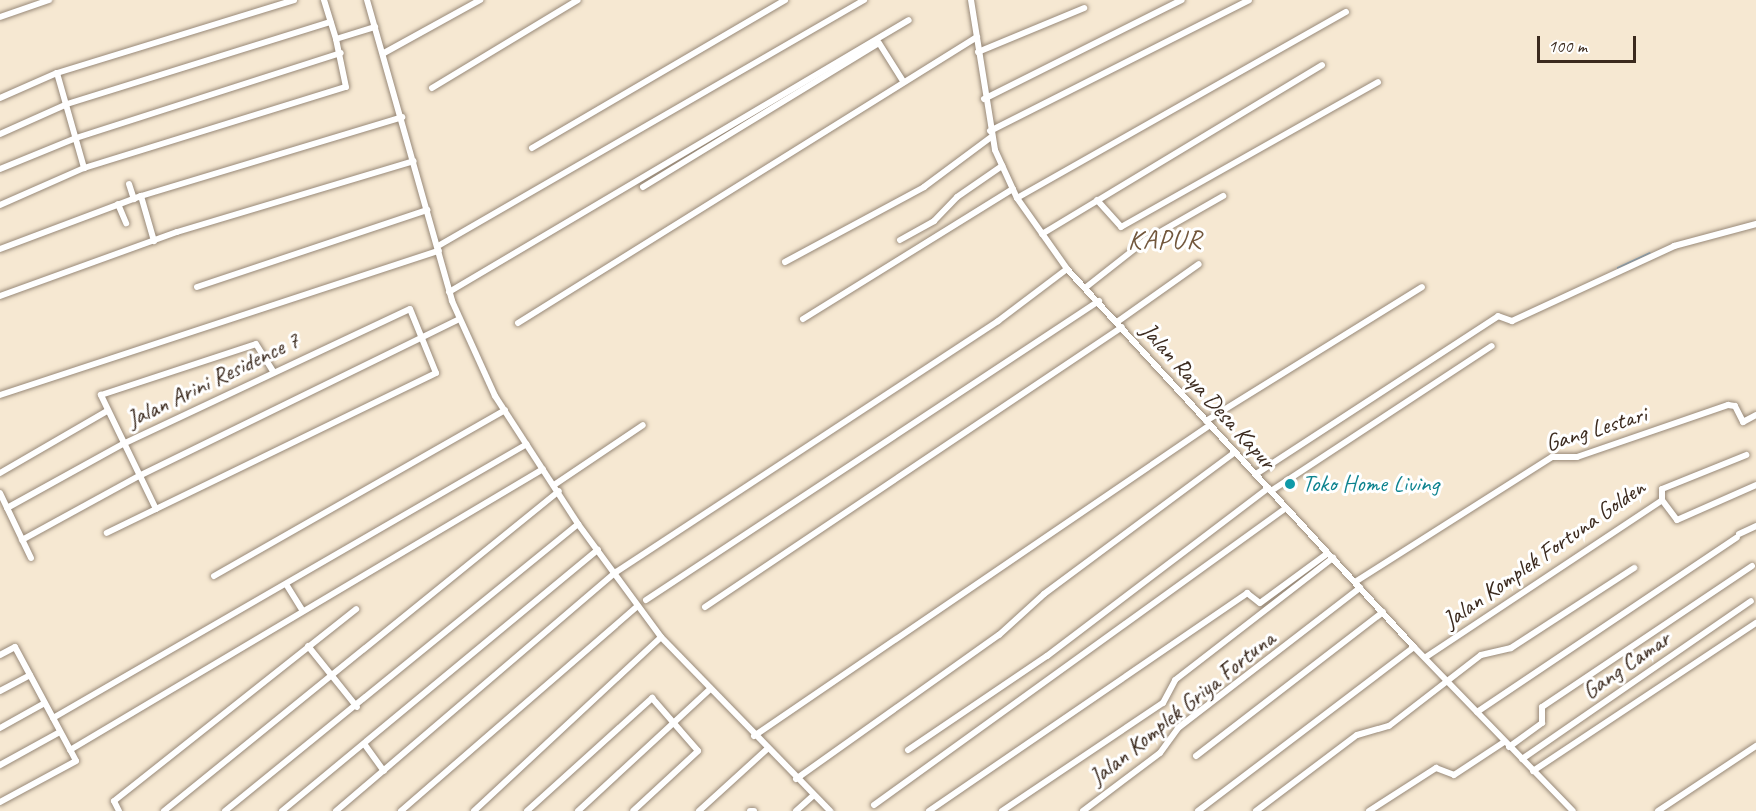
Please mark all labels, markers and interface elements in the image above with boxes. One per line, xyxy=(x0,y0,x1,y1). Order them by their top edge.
scale bar xyxy=(1540,24,1639,62)
text: 100 m xyxy=(1548,35,1587,57)
district label: KAPUR xyxy=(1128,224,1202,256)
street label: Jalan Raya Desa Kapur xyxy=(1134,317,1282,475)
street label: Jalan Arini Residence 7 xyxy=(122,326,304,434)
street label: Gang Lestari xyxy=(1542,400,1650,458)
place label: Toko Home Living xyxy=(1302,470,1438,498)
street label: Jalan Komplek Fortuna Golden xyxy=(1438,474,1650,634)
marker: Toko Home Living xyxy=(1283,477,1297,491)
street label: Gang Camar xyxy=(1576,624,1676,706)
street label: Jalan Komplek Griya Fortuna xyxy=(1084,625,1280,791)

